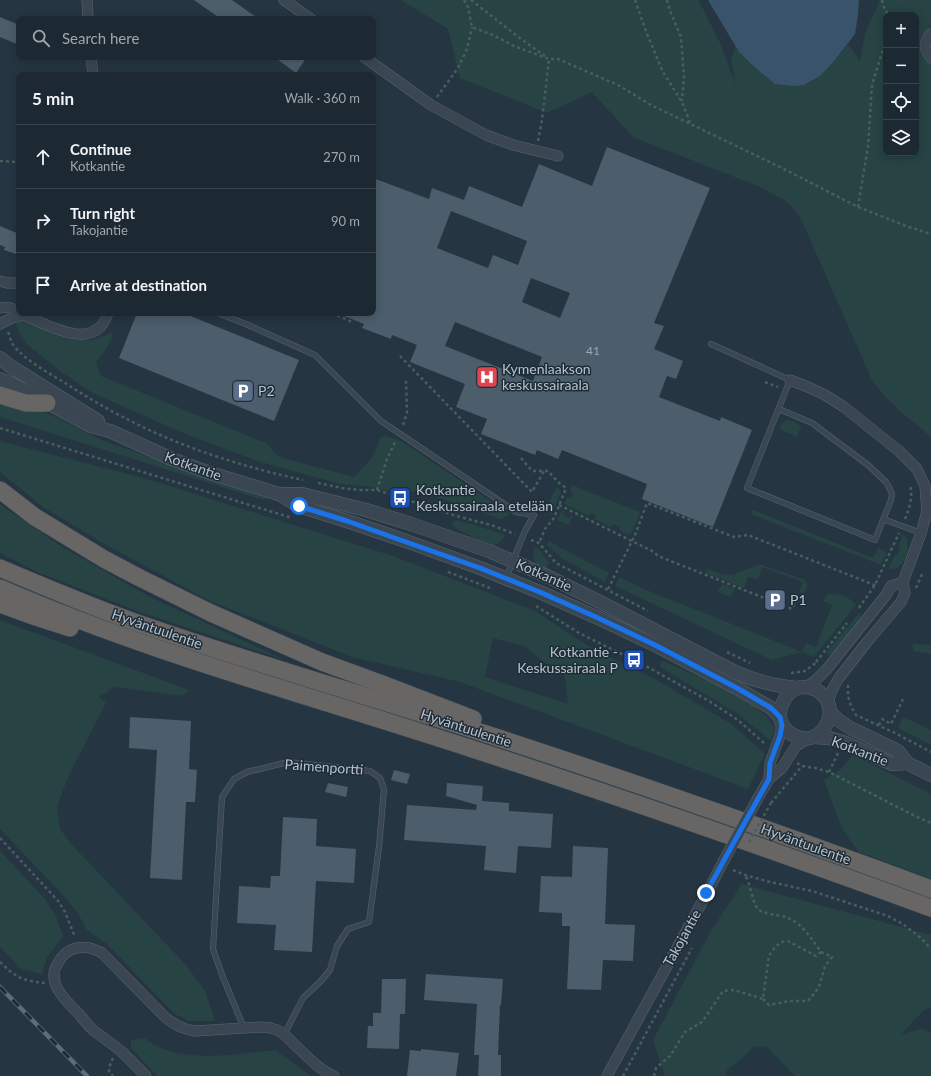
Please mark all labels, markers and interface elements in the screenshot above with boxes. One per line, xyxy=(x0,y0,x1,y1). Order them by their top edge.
map controls xyxy=(883,12,919,156)
button: + xyxy=(883,12,919,48)
search box xyxy=(16,16,376,60)
icon: search xyxy=(30,27,52,49)
text: Search here xyxy=(62,29,139,47)
button: − xyxy=(883,48,919,84)
button: locate xyxy=(883,84,919,120)
text: 5 min xyxy=(32,88,74,109)
text: Walk · 360 m xyxy=(284,90,360,106)
button: layers xyxy=(883,120,919,156)
text: Continue xyxy=(70,140,131,158)
icon: ahead xyxy=(32,146,54,168)
text: 270 m xyxy=(323,149,360,165)
text: Kotkantie xyxy=(70,158,125,174)
text: Turn right xyxy=(70,204,135,222)
icon: right xyxy=(32,210,54,232)
text: 90 m xyxy=(331,213,360,229)
text: Takojantie xyxy=(70,222,128,238)
icon: arrive xyxy=(32,274,54,296)
text: Arrive at destination xyxy=(70,276,207,294)
house number: 41 xyxy=(586,343,600,358)
place label: Kymenlaakson keskussairaala xyxy=(502,360,591,393)
hospital icon: Kymenlaakson keskussairaala xyxy=(474,364,500,390)
parking icon: P2 xyxy=(230,378,256,404)
place label: P2 xyxy=(258,382,275,399)
street label: Kotkantie xyxy=(162,447,224,484)
place label: Kotkantie Keskussairaala etelään xyxy=(416,481,553,514)
bus stop icon: Kotkantie Keskussairaala etelään xyxy=(387,485,413,511)
route start xyxy=(290,497,308,515)
street label: Kotkantie xyxy=(514,555,575,594)
parking icon: P1 xyxy=(762,587,788,613)
place label: P1 xyxy=(790,591,807,608)
street label: Hyväntuulentie xyxy=(110,605,205,652)
place label: Kotkantie - Keskussairaala P xyxy=(517,643,618,676)
bus stop icon: Kotkantie - Keskussairaala P xyxy=(621,647,647,673)
street label: Hyväntuulentie xyxy=(419,705,514,750)
street label: Kotkantie xyxy=(829,732,891,769)
street label: Paimenportti xyxy=(284,755,364,778)
street label: Hyväntuulentie xyxy=(759,819,854,868)
route end xyxy=(697,884,715,902)
street label: Takojantie xyxy=(659,906,704,969)

